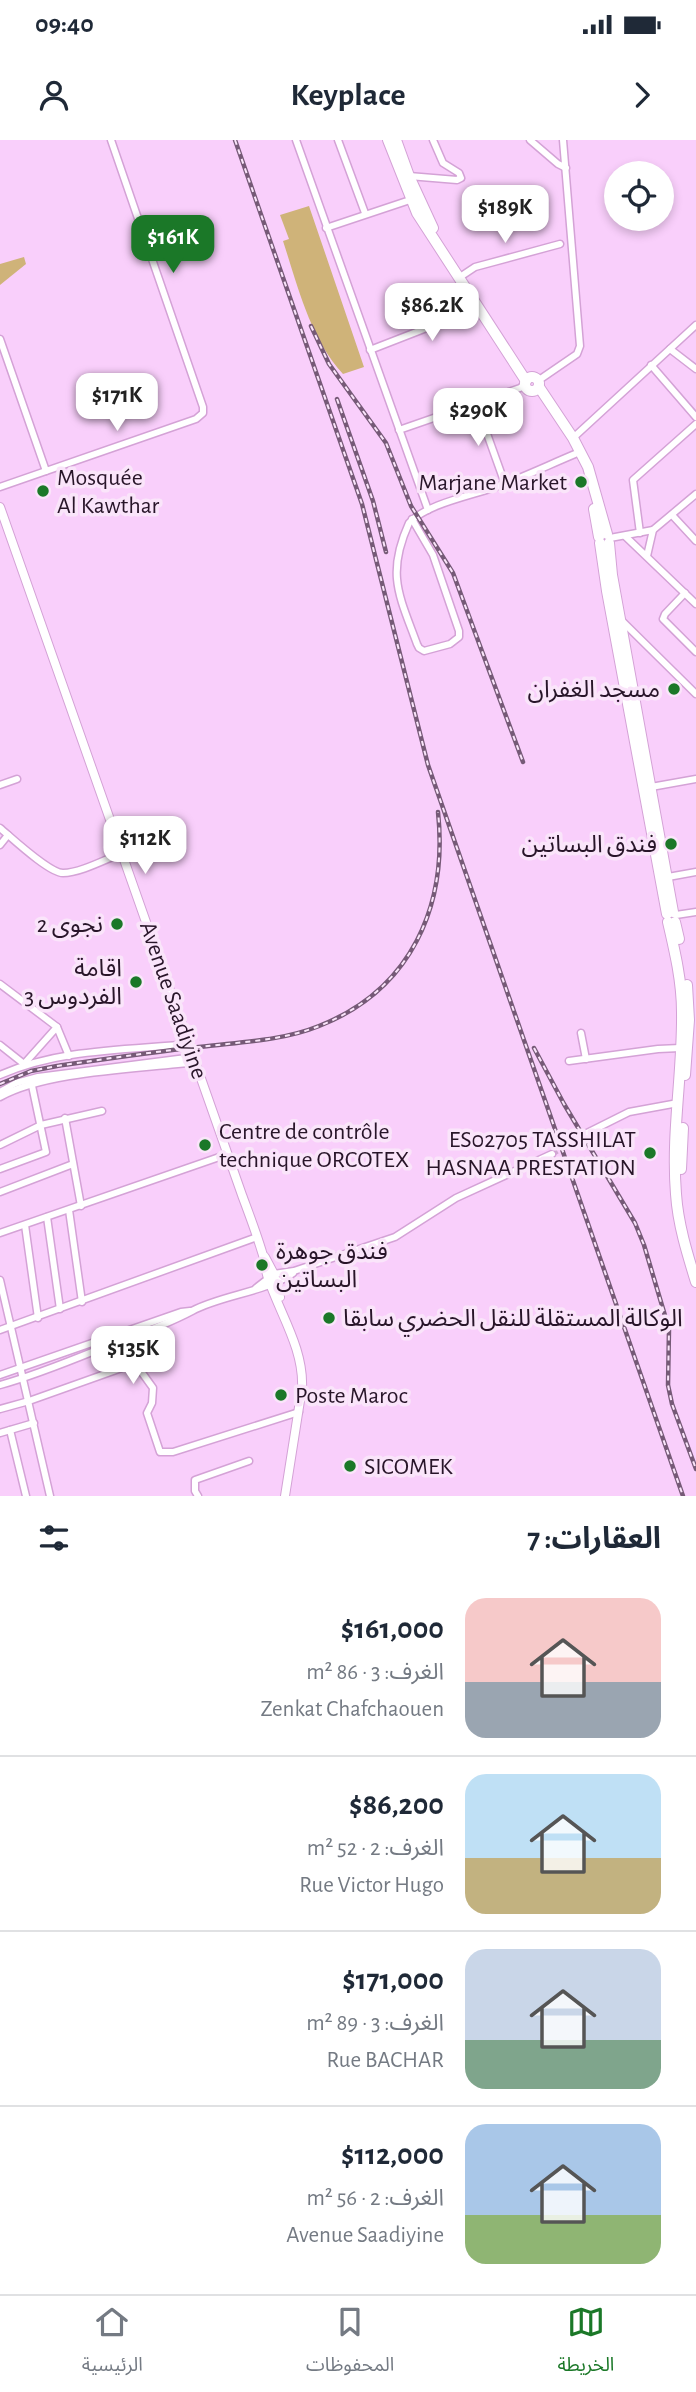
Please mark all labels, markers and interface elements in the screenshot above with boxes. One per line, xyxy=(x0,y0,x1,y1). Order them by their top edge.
text: 09:40 xyxy=(35,11,94,37)
icon: person xyxy=(35,76,73,114)
icon: forward xyxy=(623,76,661,114)
text: Keyplace xyxy=(290,79,406,111)
map controls xyxy=(604,161,674,231)
button: locate xyxy=(604,161,674,231)
pin: $189K xyxy=(456,186,554,245)
text: $189K xyxy=(478,196,532,219)
pin: $161K xyxy=(124,216,222,275)
text: $161K xyxy=(147,226,199,249)
pin: $86.2K xyxy=(375,284,489,343)
text: $86.2K xyxy=(401,294,463,317)
pin: $171K xyxy=(68,373,166,433)
text: $171K xyxy=(92,384,142,407)
pin: $290K xyxy=(429,388,527,448)
text: $290K xyxy=(449,399,507,422)
place label: Mosquée Al Kawthar xyxy=(57,466,160,518)
place label: Marjane Market xyxy=(418,471,567,495)
marker: Marjane Market xyxy=(573,474,589,490)
marker: Mosquée Al Kawthar xyxy=(35,483,51,499)
place label: مسجد الغفران xyxy=(528,678,660,703)
marker: مسجد الغفران xyxy=(666,681,682,697)
pin: $112K xyxy=(96,816,194,876)
text: $112K xyxy=(119,827,171,850)
place label: فندق البساتين xyxy=(522,833,657,857)
marker: فندق البساتين xyxy=(663,836,679,852)
place label: نجوى 2 xyxy=(37,913,103,938)
marker: نجوى 2 xyxy=(109,916,125,932)
street label: Avenue Saadiyine xyxy=(135,919,211,1082)
place label: اقامة الفردوس 3 xyxy=(24,957,122,1010)
marker: اقامة الفردوس 3 xyxy=(128,974,144,990)
place label: Centre de contrôle technique ORCOTEX xyxy=(219,1120,409,1172)
place label: ES02705 TASSHILAT HASNAA PRESTATION xyxy=(426,1128,636,1180)
marker: Centre de contrôle technique ORCOTEX xyxy=(197,1137,213,1153)
marker: ES02705 TASSHILAT HASNAA PRESTATION xyxy=(642,1145,658,1161)
place label: فندق جوهرة البساتين xyxy=(276,1240,388,1292)
marker: فندق جوهرة البساتين xyxy=(254,1257,270,1273)
place label: الوكالة المستقلة للنقل الحضري سابقا xyxy=(343,1307,683,1337)
marker: الوكالة المستقلة للنقل الحضري سابقا xyxy=(321,1310,337,1326)
pin: $135K xyxy=(84,1326,182,1386)
text: $135K xyxy=(107,1337,159,1360)
place label: Poste Maroc xyxy=(295,1384,408,1408)
marker: Poste Maroc xyxy=(273,1387,289,1403)
place label: SICOMEK xyxy=(364,1455,454,1479)
marker: SICOMEK xyxy=(342,1458,358,1474)
icon: filters xyxy=(35,1519,73,1557)
text: العقارات: 7 xyxy=(527,1524,661,1554)
text: $161,000 xyxy=(341,1614,444,1644)
icon: home xyxy=(521,1626,605,1710)
text: الغرف: 3 · 86 m² xyxy=(306,1661,444,1684)
text: Zenkat Chafchaouen xyxy=(260,1698,444,1721)
text: $86,200 xyxy=(349,1790,444,1820)
icon: home xyxy=(521,1802,605,1886)
text: الغرف: 2 · 52 m² xyxy=(307,1837,444,1860)
text: Rue Victor Hugo xyxy=(299,1874,444,1897)
text: $171,000 xyxy=(342,1965,444,1995)
icon: home xyxy=(521,1977,605,2061)
text: الغرف: 3 · 89 m² xyxy=(306,2012,444,2035)
text: Rue BACHAR xyxy=(327,2049,444,2072)
text: $112,000 xyxy=(341,2140,444,2170)
icon: home xyxy=(521,2152,605,2236)
text: الغرف: 2 · 56 m² xyxy=(306,2187,444,2210)
text: Avenue Saadiyine xyxy=(286,2224,444,2247)
tab: الرئيسية xyxy=(82,2303,143,2385)
tab: المحفوظات xyxy=(306,2303,394,2385)
tab: الخريطة xyxy=(557,2303,614,2385)

